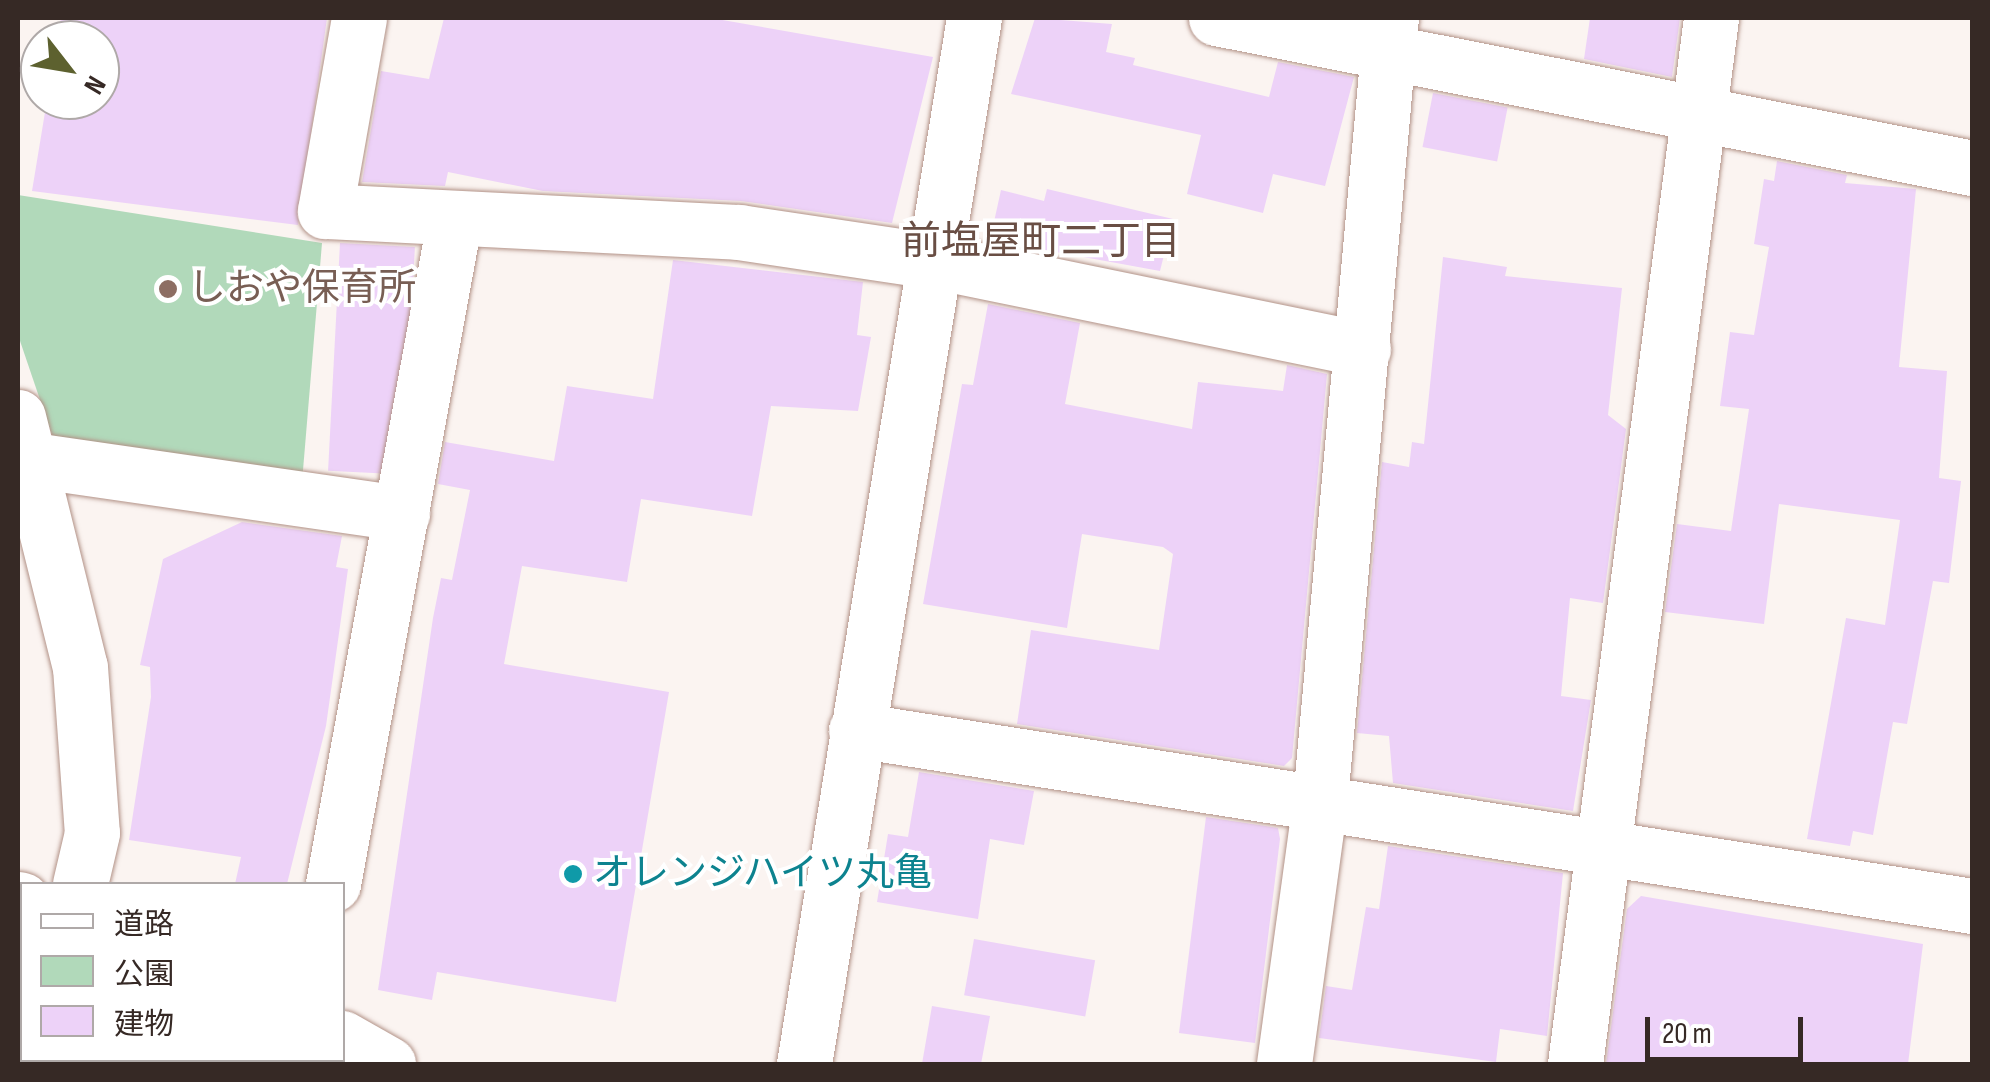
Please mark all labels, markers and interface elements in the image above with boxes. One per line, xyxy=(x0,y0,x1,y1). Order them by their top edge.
north arrow xyxy=(20,20,120,120)
text: N xyxy=(76,70,112,100)
district label: 前塩屋町二丁目 xyxy=(901,218,1181,266)
place label: しおや保育所 xyxy=(188,266,416,312)
marker: しおや保育所 xyxy=(157,278,179,300)
place label: オレンジハイツ丸亀 xyxy=(593,851,935,897)
marker: オレンジハイツ丸亀 xyxy=(562,863,584,885)
legend xyxy=(20,882,345,1062)
text: 道路 xyxy=(114,907,174,943)
text: 公園 xyxy=(114,957,174,993)
scale bar xyxy=(1650,997,1808,1059)
text: 建物 xyxy=(114,1007,174,1043)
text: 20 m xyxy=(1662,1016,1712,1052)

